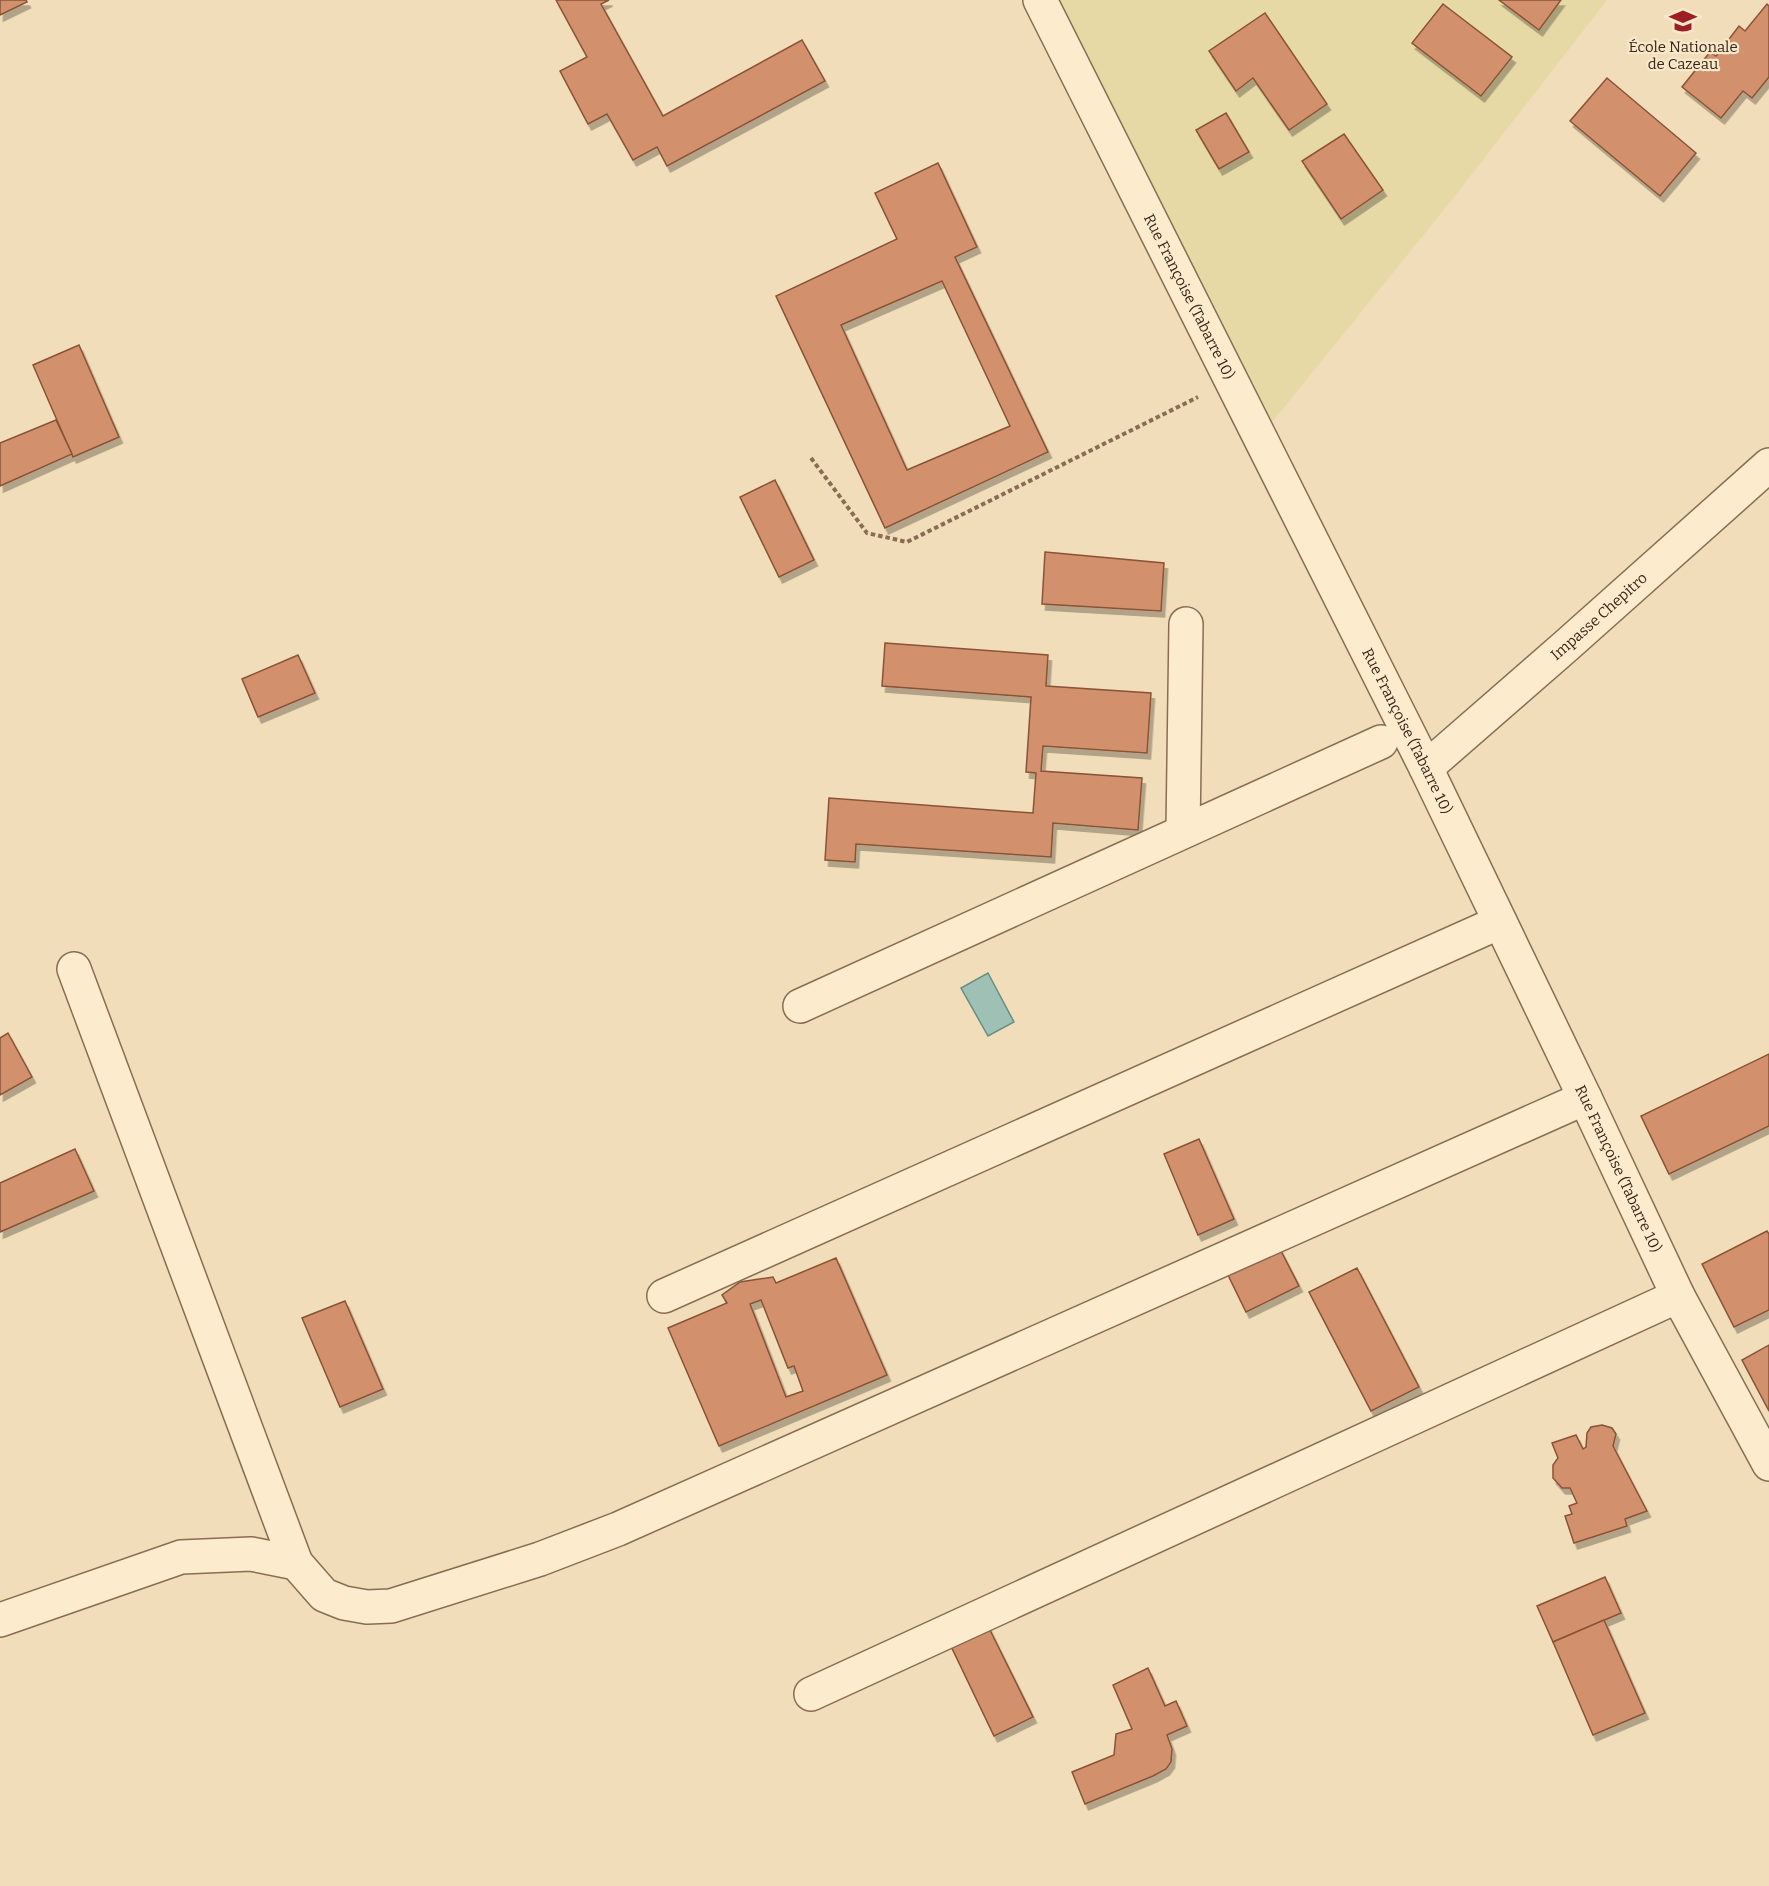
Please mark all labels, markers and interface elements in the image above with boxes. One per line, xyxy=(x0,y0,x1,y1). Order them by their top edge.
school or university icon: École Nationale de Cazeau xyxy=(1668,6,1698,36)
place label: École Nationale de Cazeau xyxy=(1628,38,1738,73)
street label: Rue Françoise (Tabarre 10) xyxy=(1140,211,1238,382)
street label: Impasse Chepitro xyxy=(1547,569,1651,664)
street label: Rue Françoise (Tabarre 10) xyxy=(1358,645,1456,817)
street label: Rue Françoise (Tabarre 10) xyxy=(1571,1082,1665,1255)

